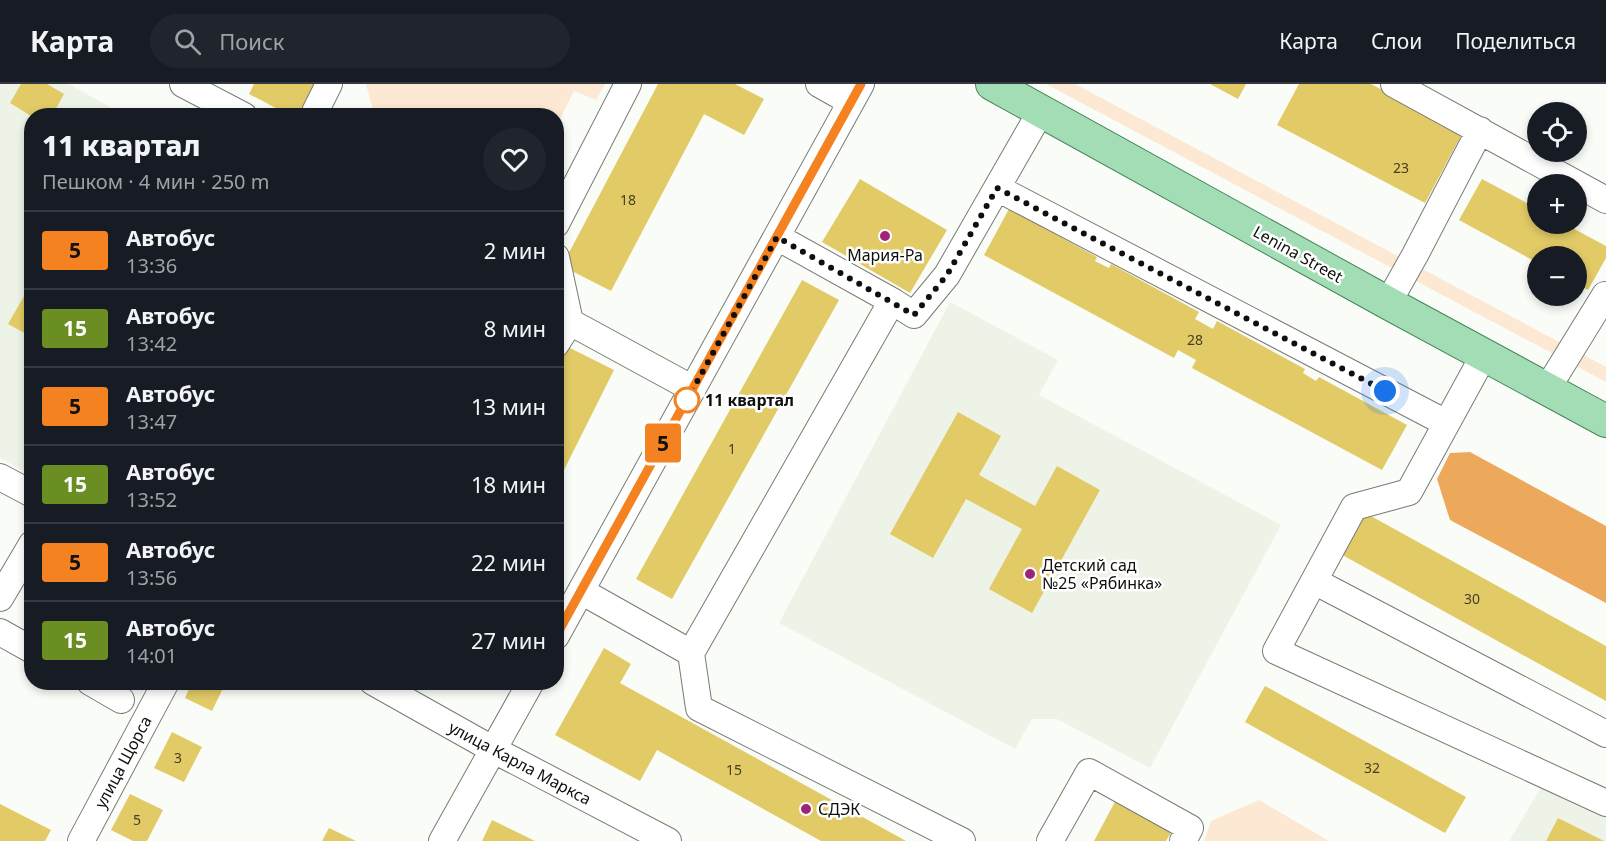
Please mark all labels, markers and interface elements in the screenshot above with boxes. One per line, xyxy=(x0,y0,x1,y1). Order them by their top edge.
search box xyxy=(150,14,570,68)
text: Карта xyxy=(30,22,114,60)
icon: search xyxy=(171,25,204,58)
text: Поиск xyxy=(219,26,285,56)
text: Карта xyxy=(1279,27,1338,55)
text: Слои xyxy=(1371,27,1422,55)
text: Поделиться xyxy=(1455,27,1576,55)
map controls xyxy=(1527,102,1587,306)
button: locate xyxy=(1527,102,1587,162)
text: 11 квартал xyxy=(42,126,200,164)
button: heart xyxy=(483,128,546,191)
house number: 23 xyxy=(1393,158,1409,177)
text: Пешком · 4 мин · 250 m xyxy=(42,168,269,195)
button: + xyxy=(1527,174,1587,234)
house number: 18 xyxy=(620,190,636,209)
street label: Lenina Street xyxy=(1249,220,1347,288)
text: Автобус xyxy=(126,222,215,252)
marker: Мария-Ра xyxy=(878,229,892,243)
text: 2 мин xyxy=(484,235,546,265)
text: 5 xyxy=(69,236,81,264)
place label: Мария-Ра xyxy=(847,244,923,266)
button: − xyxy=(1527,246,1587,306)
text: 13:36 xyxy=(126,252,177,279)
text: Автобус xyxy=(126,300,215,330)
text: 8 мин xyxy=(484,313,546,343)
text: 15 xyxy=(63,314,87,342)
text: 13:42 xyxy=(126,330,177,357)
house number: 28 xyxy=(1187,330,1203,349)
your location xyxy=(1370,376,1400,406)
text: Автобус xyxy=(126,378,215,408)
marker: 11 квартал xyxy=(674,387,700,413)
place label: 11 квартал xyxy=(705,389,794,411)
text: 13 мин xyxy=(471,391,546,421)
text: 5 xyxy=(69,392,81,420)
text: 13:47 xyxy=(126,408,177,435)
line badge: 5 xyxy=(644,424,682,462)
text: 5 xyxy=(657,429,669,457)
house number: 1 xyxy=(728,439,736,458)
text: Автобус xyxy=(126,456,215,486)
text: 18 мин xyxy=(471,469,546,499)
text: 15 xyxy=(63,470,87,498)
text: 13:52 xyxy=(126,486,177,513)
text: Автобус xyxy=(126,534,215,564)
text: 22 мин xyxy=(471,547,546,577)
text: 5 xyxy=(69,548,81,576)
place label: Детский сад №25 «Рябинка» xyxy=(1042,554,1162,594)
text: 13:56 xyxy=(126,564,177,591)
marker: Детский сад №25 «Рябинка» xyxy=(1023,567,1037,581)
house number: 30 xyxy=(1464,589,1480,608)
text: Автобус xyxy=(126,612,215,642)
text: 27 мин xyxy=(471,625,546,655)
text: 15 xyxy=(63,626,87,654)
text: 14:01 xyxy=(126,642,177,669)
street label: улица Щорса xyxy=(89,712,157,812)
street label: улица Карла Маркса xyxy=(445,716,595,810)
house number: 3 xyxy=(174,748,182,767)
house number: 32 xyxy=(1364,758,1380,777)
house number: 15 xyxy=(726,760,742,779)
place label: СДЭК xyxy=(818,798,860,820)
marker: СДЭК xyxy=(799,802,813,816)
house number: 5 xyxy=(133,810,141,829)

